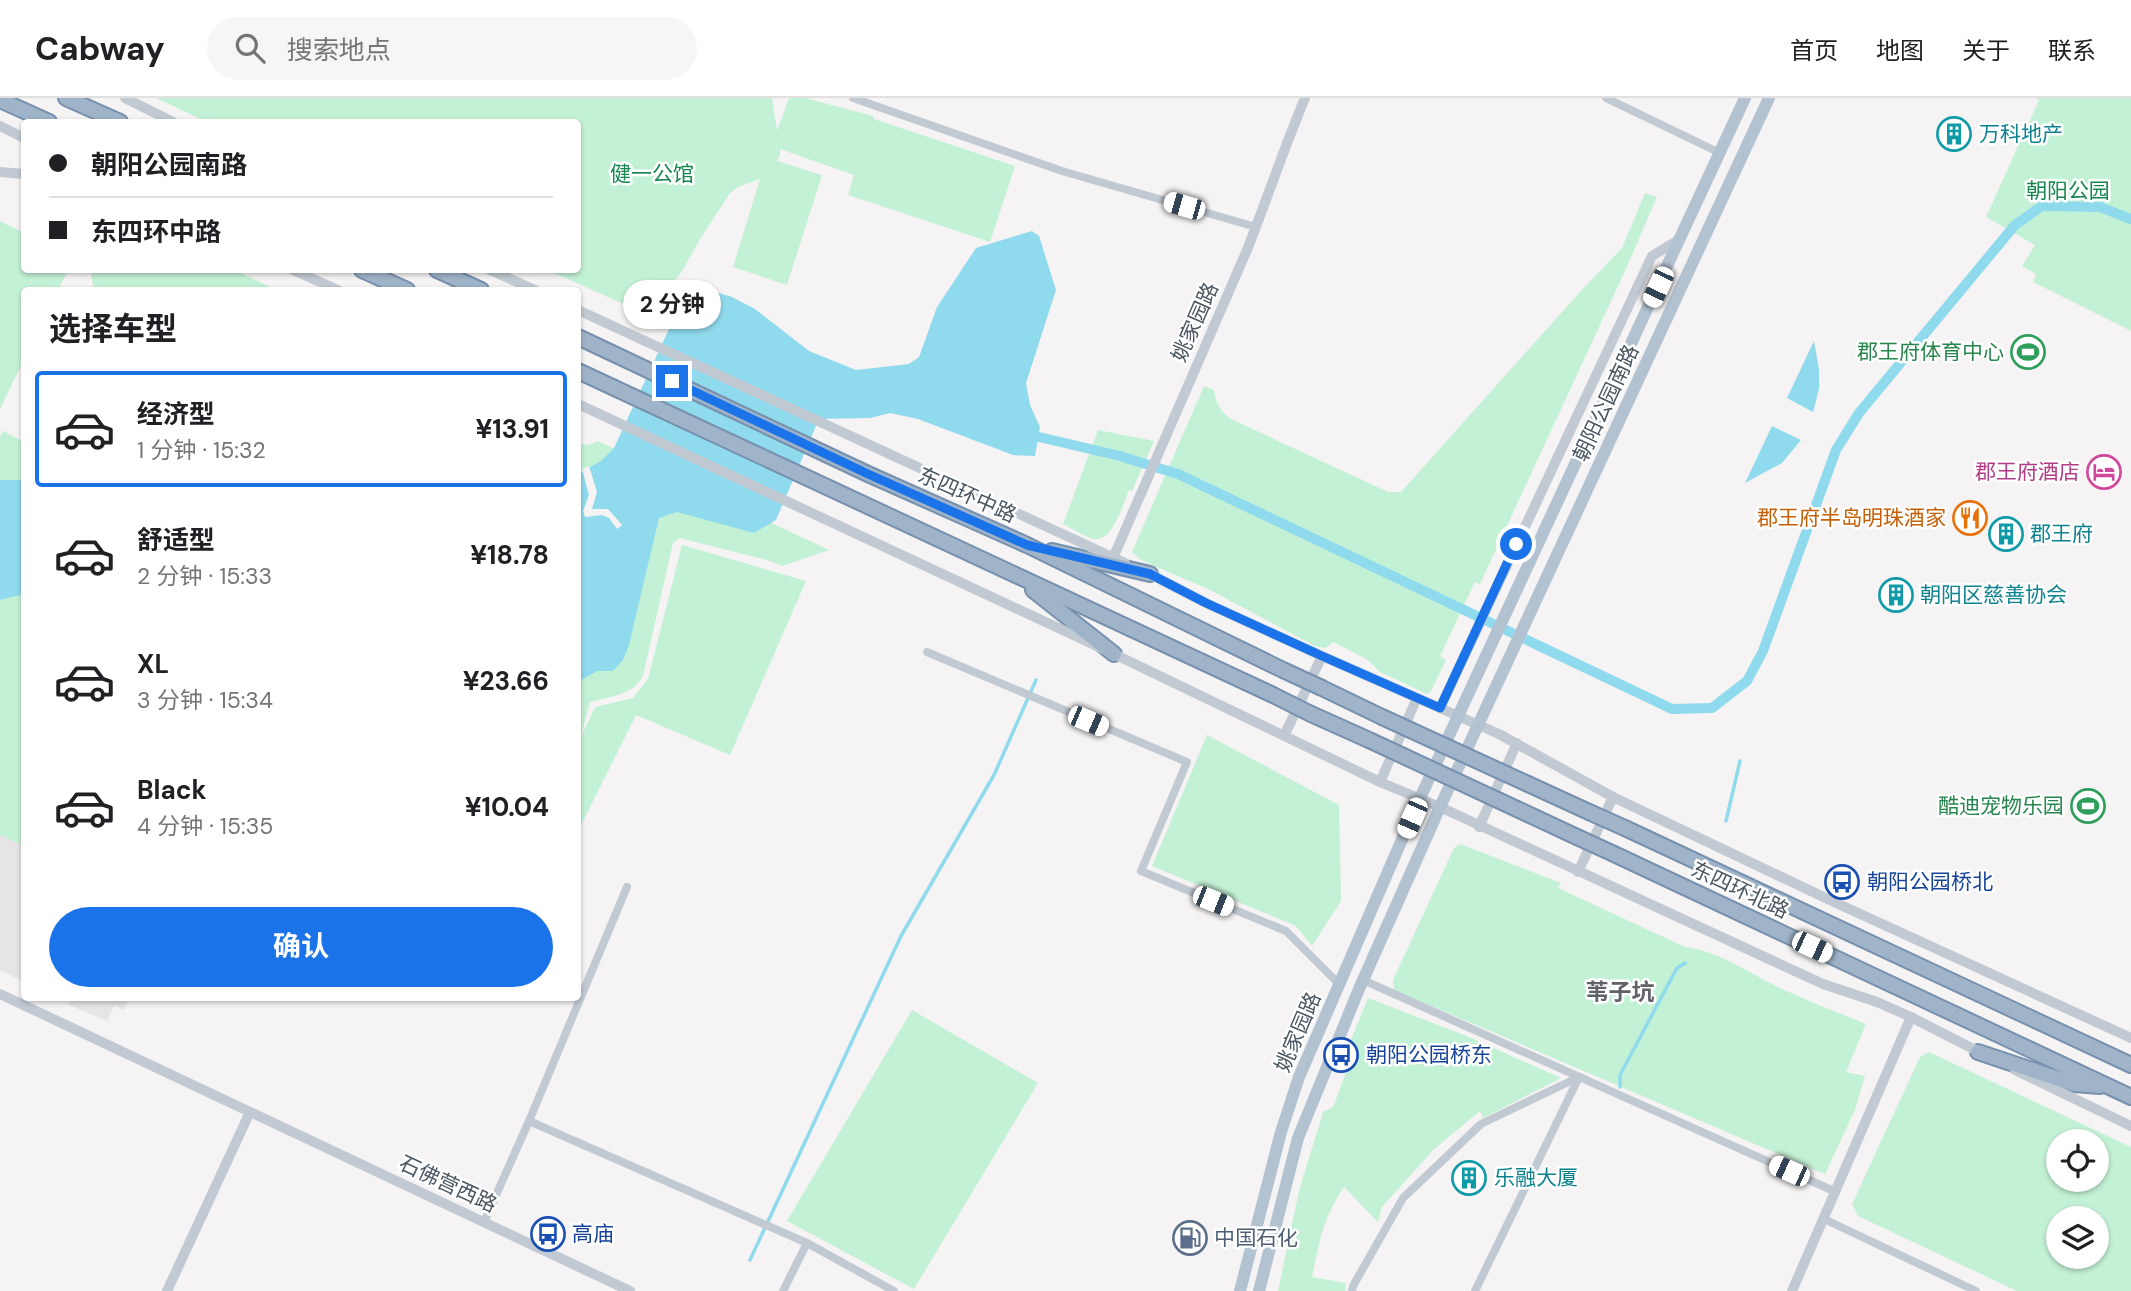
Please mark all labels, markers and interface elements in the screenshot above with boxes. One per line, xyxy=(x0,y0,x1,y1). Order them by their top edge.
search box xyxy=(207,17,697,80)
text: Cabway xyxy=(35,27,165,70)
icon: search xyxy=(231,29,269,67)
text: 搜索地点 xyxy=(287,33,391,67)
text: 首页 xyxy=(1790,35,1838,66)
text: 地图 xyxy=(1876,35,1924,66)
text: 关于 xyxy=(1962,35,2010,66)
text: 联系 xyxy=(2048,35,2096,66)
building icon: 万科地产 xyxy=(1935,115,1973,153)
place label: 万科地产 xyxy=(1979,120,2063,148)
text: 朝阳公园南路 xyxy=(91,148,247,182)
park label: 健一公馆 xyxy=(610,160,694,188)
park label: 朝阳公园 xyxy=(2026,177,2110,205)
car xyxy=(1161,190,1208,222)
text: 东四环中路 xyxy=(91,215,221,249)
car xyxy=(1640,264,1677,310)
street label: 姚家园路 xyxy=(1165,278,1225,366)
callout: 2 分钟 xyxy=(623,280,721,328)
text: 2 分钟 xyxy=(640,289,704,319)
text: 选择车型 xyxy=(49,308,177,350)
sports icon: 郡王府体育中心 xyxy=(2009,333,2047,371)
place label: 郡王府体育中心 xyxy=(1857,338,2004,366)
street label: 朝阳公园南路 xyxy=(1567,340,1645,466)
route end xyxy=(656,365,688,397)
text: 经济型 xyxy=(137,397,215,431)
icon: car xyxy=(53,398,116,461)
text: ¥13.91 xyxy=(475,412,549,446)
text: 1 分钟 · 15:32 xyxy=(137,435,266,465)
hotel icon: 郡王府酒店 xyxy=(2085,453,2123,491)
place label: 郡王府酒店 xyxy=(1975,458,2080,486)
street label: 东四环中路 xyxy=(913,461,1021,529)
restaurant icon: 郡王府半岛明珠酒家 xyxy=(1951,499,1989,537)
place label: 郡王府半岛明珠酒家 xyxy=(1757,504,1946,532)
building icon: 郡王府 xyxy=(1987,515,2025,553)
place label: 郡王府 xyxy=(2030,520,2093,548)
text: 舒适型 xyxy=(137,523,215,557)
icon: car xyxy=(53,524,116,587)
route start xyxy=(1500,528,1532,560)
text: ¥18.78 xyxy=(470,538,549,572)
text: 2 分钟 · 15:33 xyxy=(137,561,272,591)
building icon: 朝阳区慈善协会 xyxy=(1877,576,1915,614)
place label: 朝阳区慈善协会 xyxy=(1920,581,2067,609)
text: XL xyxy=(137,647,169,681)
icon: car xyxy=(53,650,116,713)
text: ¥23.66 xyxy=(463,664,549,698)
text: 3 分钟 · 15:34 xyxy=(137,685,273,715)
car xyxy=(1065,703,1112,739)
text: Black xyxy=(137,773,207,807)
icon: car xyxy=(53,776,116,839)
sports icon: 酷迪宠物乐园 xyxy=(2069,787,2107,825)
text: ¥10.04 xyxy=(465,790,549,824)
place label: 酷迪宠物乐园 xyxy=(1938,792,2064,820)
car xyxy=(1394,795,1431,841)
text: 4 分钟 · 15:35 xyxy=(137,811,273,841)
street label: 东四环北路 xyxy=(1687,855,1793,925)
bus stop icon: 朝阳公园桥北 xyxy=(1823,863,1861,901)
place label: 朝阳公园桥北 xyxy=(1867,868,1993,896)
car xyxy=(1190,883,1237,919)
button: 确认 xyxy=(49,907,553,987)
car xyxy=(1789,929,1836,965)
district label: 苇子坑 xyxy=(1586,977,1655,1007)
street label: 姚家园路 xyxy=(1269,988,1327,1076)
bus stop icon: 朝阳公园桥东 xyxy=(1322,1036,1360,1074)
place label: 朝阳公园桥东 xyxy=(1366,1041,1492,1069)
map controls xyxy=(2046,1129,2109,1269)
button: locate xyxy=(2046,1129,2109,1192)
street label: 石佛营西路 xyxy=(395,1149,501,1219)
car xyxy=(1766,1153,1813,1189)
building icon: 乐融大厦 xyxy=(1450,1159,1488,1197)
place label: 乐融大厦 xyxy=(1494,1164,1578,1192)
button: layers xyxy=(2046,1206,2109,1269)
bus stop icon: 高庙 xyxy=(529,1215,567,1253)
fuel station icon: 中国石化 xyxy=(1171,1219,1209,1257)
place label: 高庙 xyxy=(572,1220,614,1248)
place label: 中国石化 xyxy=(1214,1224,1298,1252)

